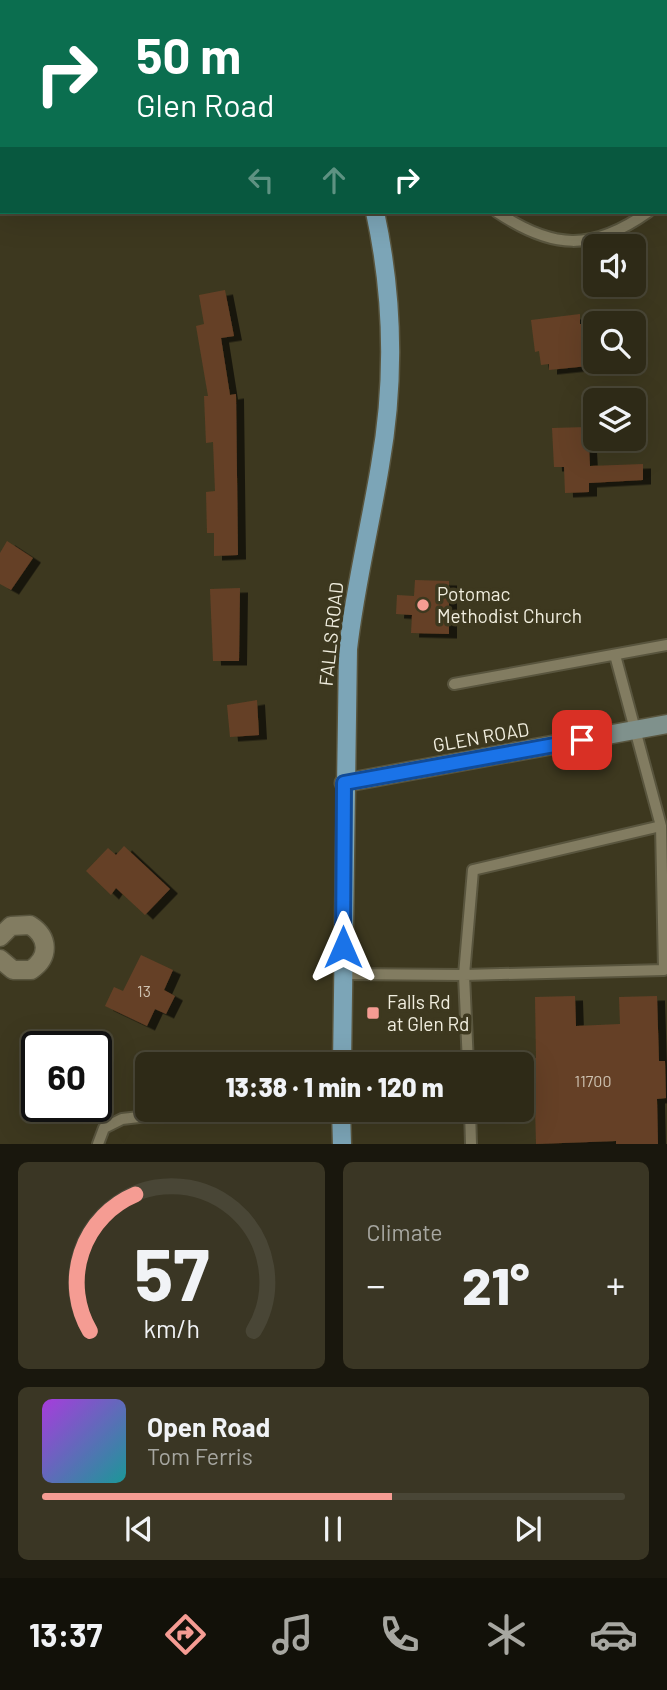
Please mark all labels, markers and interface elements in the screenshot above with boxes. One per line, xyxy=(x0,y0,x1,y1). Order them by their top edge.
text: 50 m xyxy=(136,25,241,84)
icon: right xyxy=(21,28,112,119)
text: Glen Road xyxy=(136,85,274,123)
icon: left xyxy=(242,161,280,199)
icon: ahead xyxy=(315,161,353,199)
icon: right xyxy=(388,161,426,199)
map controls xyxy=(583,234,646,451)
button: sound xyxy=(583,234,646,297)
button: search xyxy=(583,311,646,374)
button: layers xyxy=(583,388,646,451)
street label: FALLS ROAD xyxy=(314,581,347,687)
place label: Potomac Methodist Church xyxy=(437,582,582,627)
marker: Potomac Methodist Church xyxy=(415,597,431,613)
pin xyxy=(552,710,612,770)
street label: GLEN ROAD xyxy=(431,717,531,756)
icon: arrive xyxy=(563,721,601,759)
position arrow xyxy=(306,910,380,984)
house number: 13 xyxy=(137,981,151,1000)
place label: Falls Rd at Glen Rd xyxy=(387,990,469,1035)
marker: Falls Rd at Glen Rd xyxy=(365,1005,381,1021)
speed limit sign: 60 xyxy=(21,1031,112,1122)
text: 13:38 · 1 min · 120 m xyxy=(225,1071,444,1102)
house number: 11700 xyxy=(575,1071,611,1090)
text: Climate xyxy=(367,1218,443,1246)
text: 57 xyxy=(134,1229,209,1317)
text: 21° xyxy=(462,1253,529,1315)
text: − xyxy=(367,1261,386,1307)
text: + xyxy=(606,1261,625,1307)
text: km/h xyxy=(143,1313,200,1343)
text: Open Road xyxy=(147,1411,270,1442)
text: Tom Ferris xyxy=(147,1442,253,1470)
icon: previous xyxy=(120,1510,158,1548)
icon: pause xyxy=(314,1510,352,1548)
icon: next xyxy=(509,1510,547,1548)
icon: directions xyxy=(161,1610,210,1659)
icon: music xyxy=(268,1610,317,1659)
icon: phone xyxy=(375,1610,424,1659)
icon: climate xyxy=(482,1610,531,1659)
icon: car xyxy=(589,1610,638,1659)
text: 13:37 xyxy=(29,1615,102,1653)

